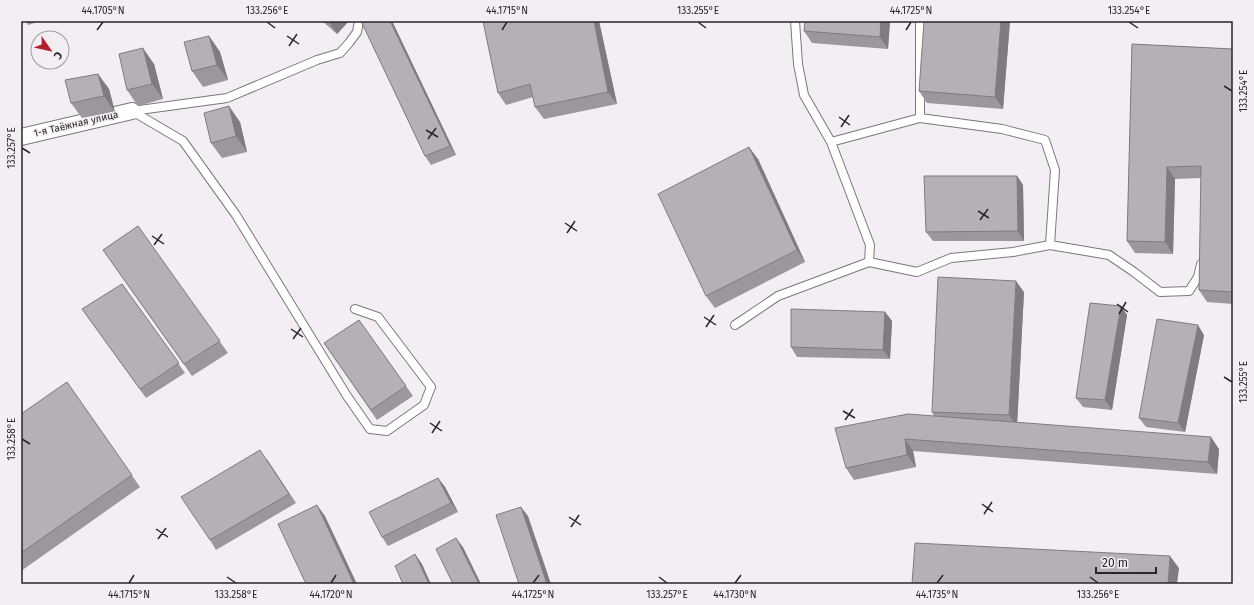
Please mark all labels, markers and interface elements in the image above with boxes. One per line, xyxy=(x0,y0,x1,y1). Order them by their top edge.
text: 44.1705°N xyxy=(81,5,125,17)
text: 133.256°E xyxy=(246,5,288,17)
text: 44.1715°N xyxy=(486,5,528,17)
text: 133.255°E xyxy=(677,5,719,17)
text: 44.1725°N xyxy=(890,5,932,17)
text: 133.254°E xyxy=(1108,5,1150,17)
north arrow xyxy=(30,30,70,70)
text: С xyxy=(50,49,65,62)
text: 133.254°E xyxy=(1238,70,1250,112)
street label: 1-я Таёжная улица xyxy=(32,107,119,140)
text: 133.257°E xyxy=(6,127,18,169)
text: 133.255°E xyxy=(1238,361,1250,403)
text: 133.258°E xyxy=(6,418,18,460)
scale bar xyxy=(1096,549,1156,575)
text: 20 m xyxy=(1102,556,1128,570)
text: 44.1715°N xyxy=(108,589,150,601)
text: 133.258°E xyxy=(215,589,257,601)
text: 44.1720°N xyxy=(309,589,353,601)
text: 44.1725°N xyxy=(512,589,554,601)
text: 133.257°E xyxy=(646,589,688,601)
text: 44.1730°N xyxy=(713,589,757,601)
text: 44.1735°N xyxy=(916,589,958,601)
text: 133.256°E xyxy=(1077,589,1119,601)

